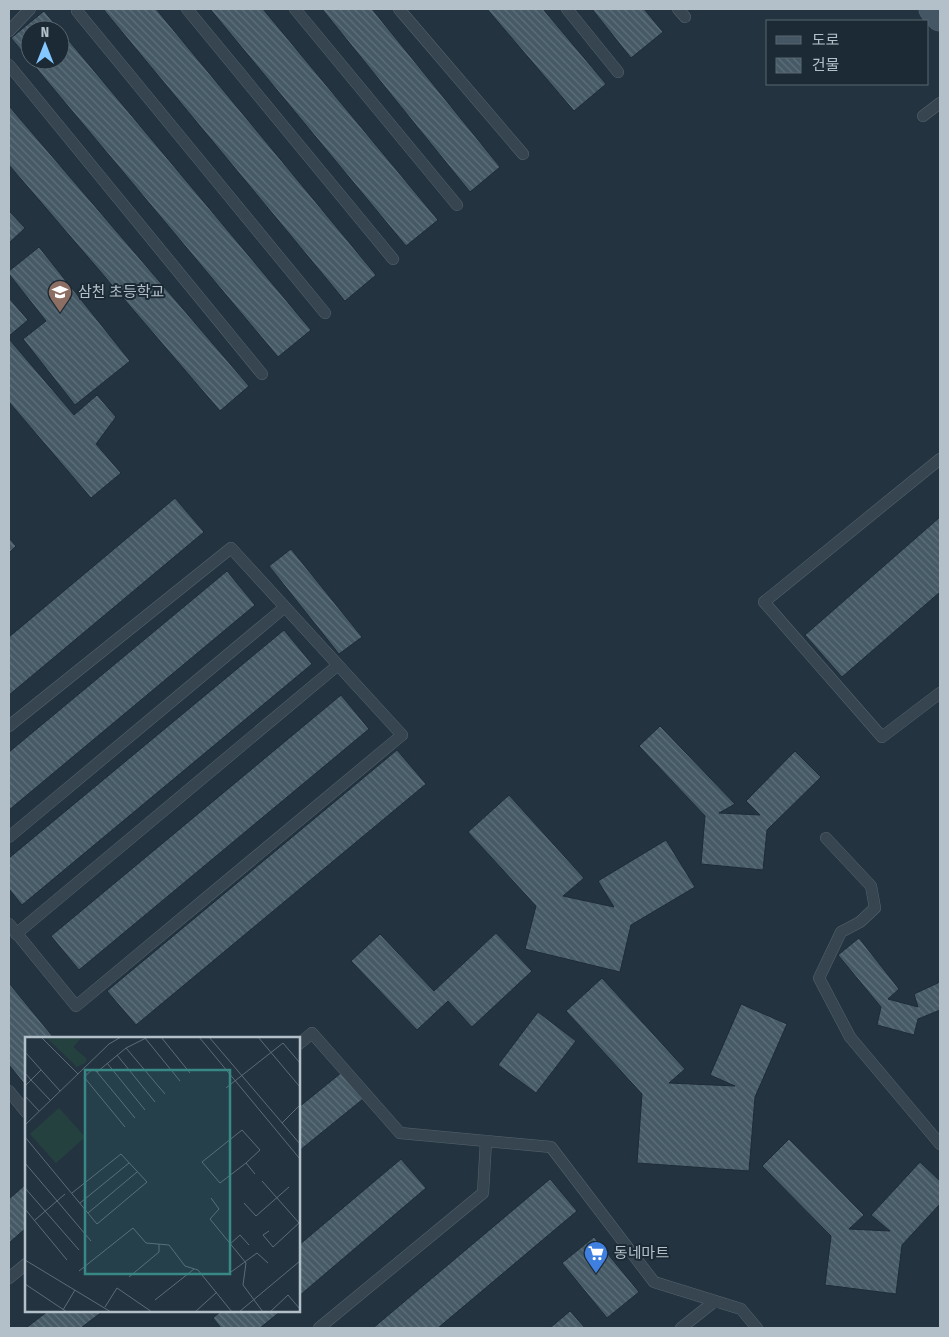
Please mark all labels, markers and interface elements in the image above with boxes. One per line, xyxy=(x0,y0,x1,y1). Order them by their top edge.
north arrow xyxy=(20,20,70,70)
legend xyxy=(766,20,929,85)
text: N xyxy=(41,24,49,41)
text: 도로 xyxy=(812,31,840,49)
text: 건물 xyxy=(812,56,840,74)
school or university icon: 삼천 초등학교 xyxy=(47,279,73,313)
place label: 삼천 초등학교 xyxy=(78,283,164,301)
inset map xyxy=(25,1037,300,1312)
supermarket icon: 동네마트 xyxy=(583,1240,609,1274)
place label: 동네마트 xyxy=(614,1244,669,1262)

